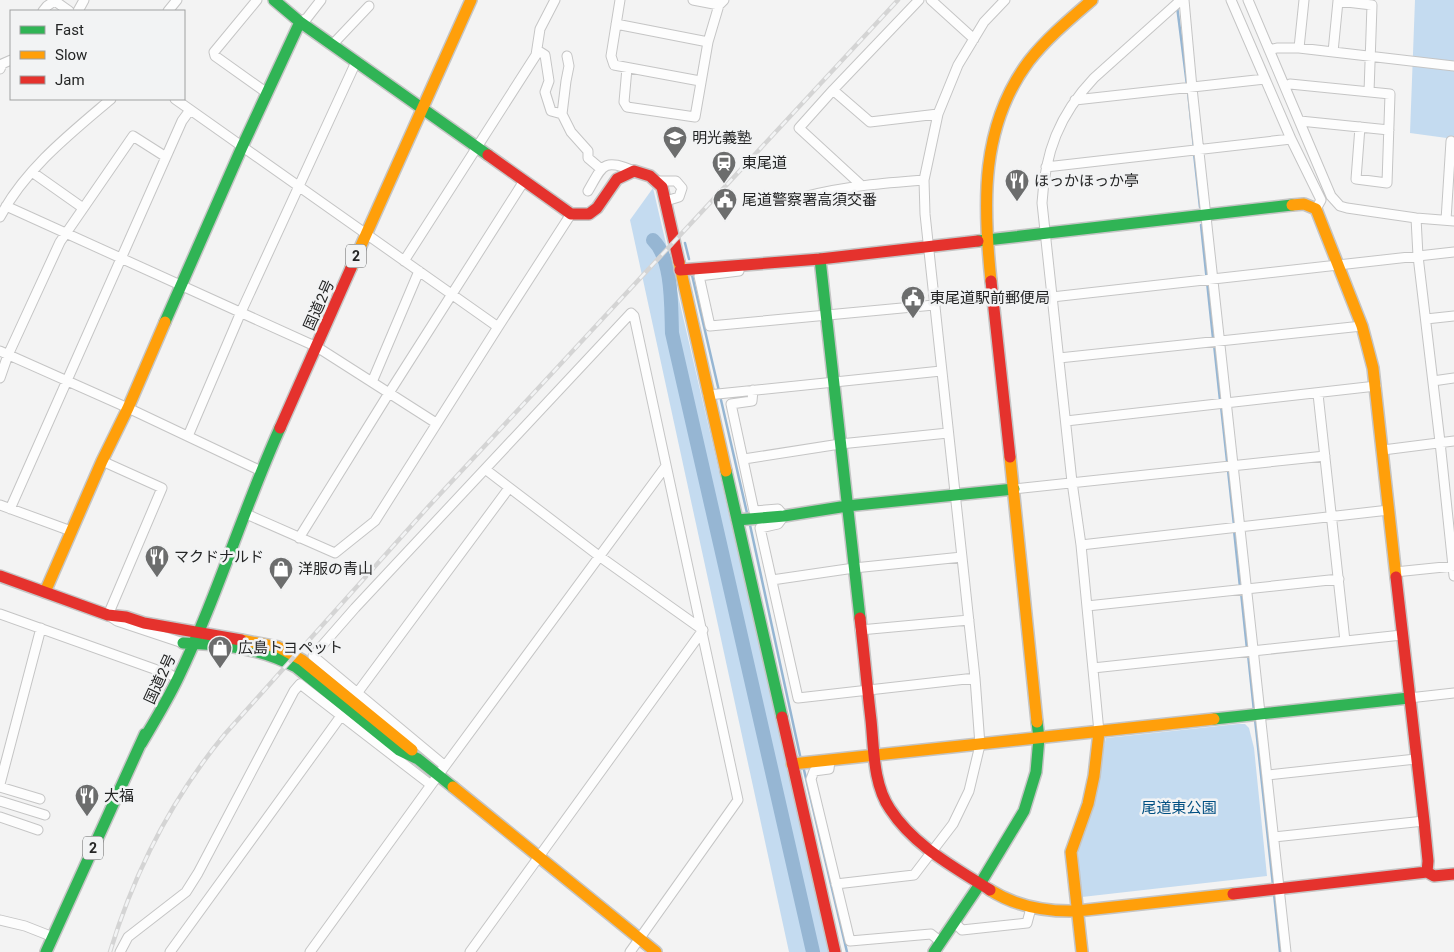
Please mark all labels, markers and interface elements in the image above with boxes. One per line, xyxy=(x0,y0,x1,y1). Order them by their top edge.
legend xyxy=(10,10,185,100)
text: Fast xyxy=(55,21,84,39)
text: Slow xyxy=(55,46,87,64)
text: Jam xyxy=(55,71,85,89)
school or university icon: 明光義塾 xyxy=(662,125,688,159)
place label: 明光義塾 xyxy=(692,129,752,147)
station icon: 東尾道 xyxy=(711,150,737,184)
place label: 東尾道 xyxy=(742,154,787,172)
restaurant icon: ほっかほっか亭 xyxy=(1004,168,1030,202)
place label: ほっかほっか亭 xyxy=(1034,172,1139,190)
public building icon: 尾道警察署高須交番 xyxy=(712,187,738,221)
place label: 尾道警察署高須交番 xyxy=(742,191,877,209)
road number: 2 xyxy=(346,245,366,268)
street label: 国道2号 xyxy=(300,277,338,333)
public building icon: 東尾道駅前郵便局 xyxy=(900,285,926,319)
place label: 東尾道駅前郵便局 xyxy=(930,289,1050,307)
restaurant icon: マクドナルド xyxy=(144,544,170,578)
place label: マクドナルド xyxy=(174,548,264,566)
shop icon: 洋服の青山 xyxy=(268,556,294,590)
place label: 洋服の青山 xyxy=(298,560,373,578)
shop icon: 広島トヨペット xyxy=(207,635,233,669)
place label: 広島トヨペット xyxy=(238,639,343,657)
street label: 国道2号 xyxy=(141,651,179,707)
restaurant icon: 大福 xyxy=(74,783,100,817)
place label: 大福 xyxy=(104,787,134,805)
park label: 尾道東公園 xyxy=(1141,799,1217,817)
road number: 2 xyxy=(83,836,103,860)

